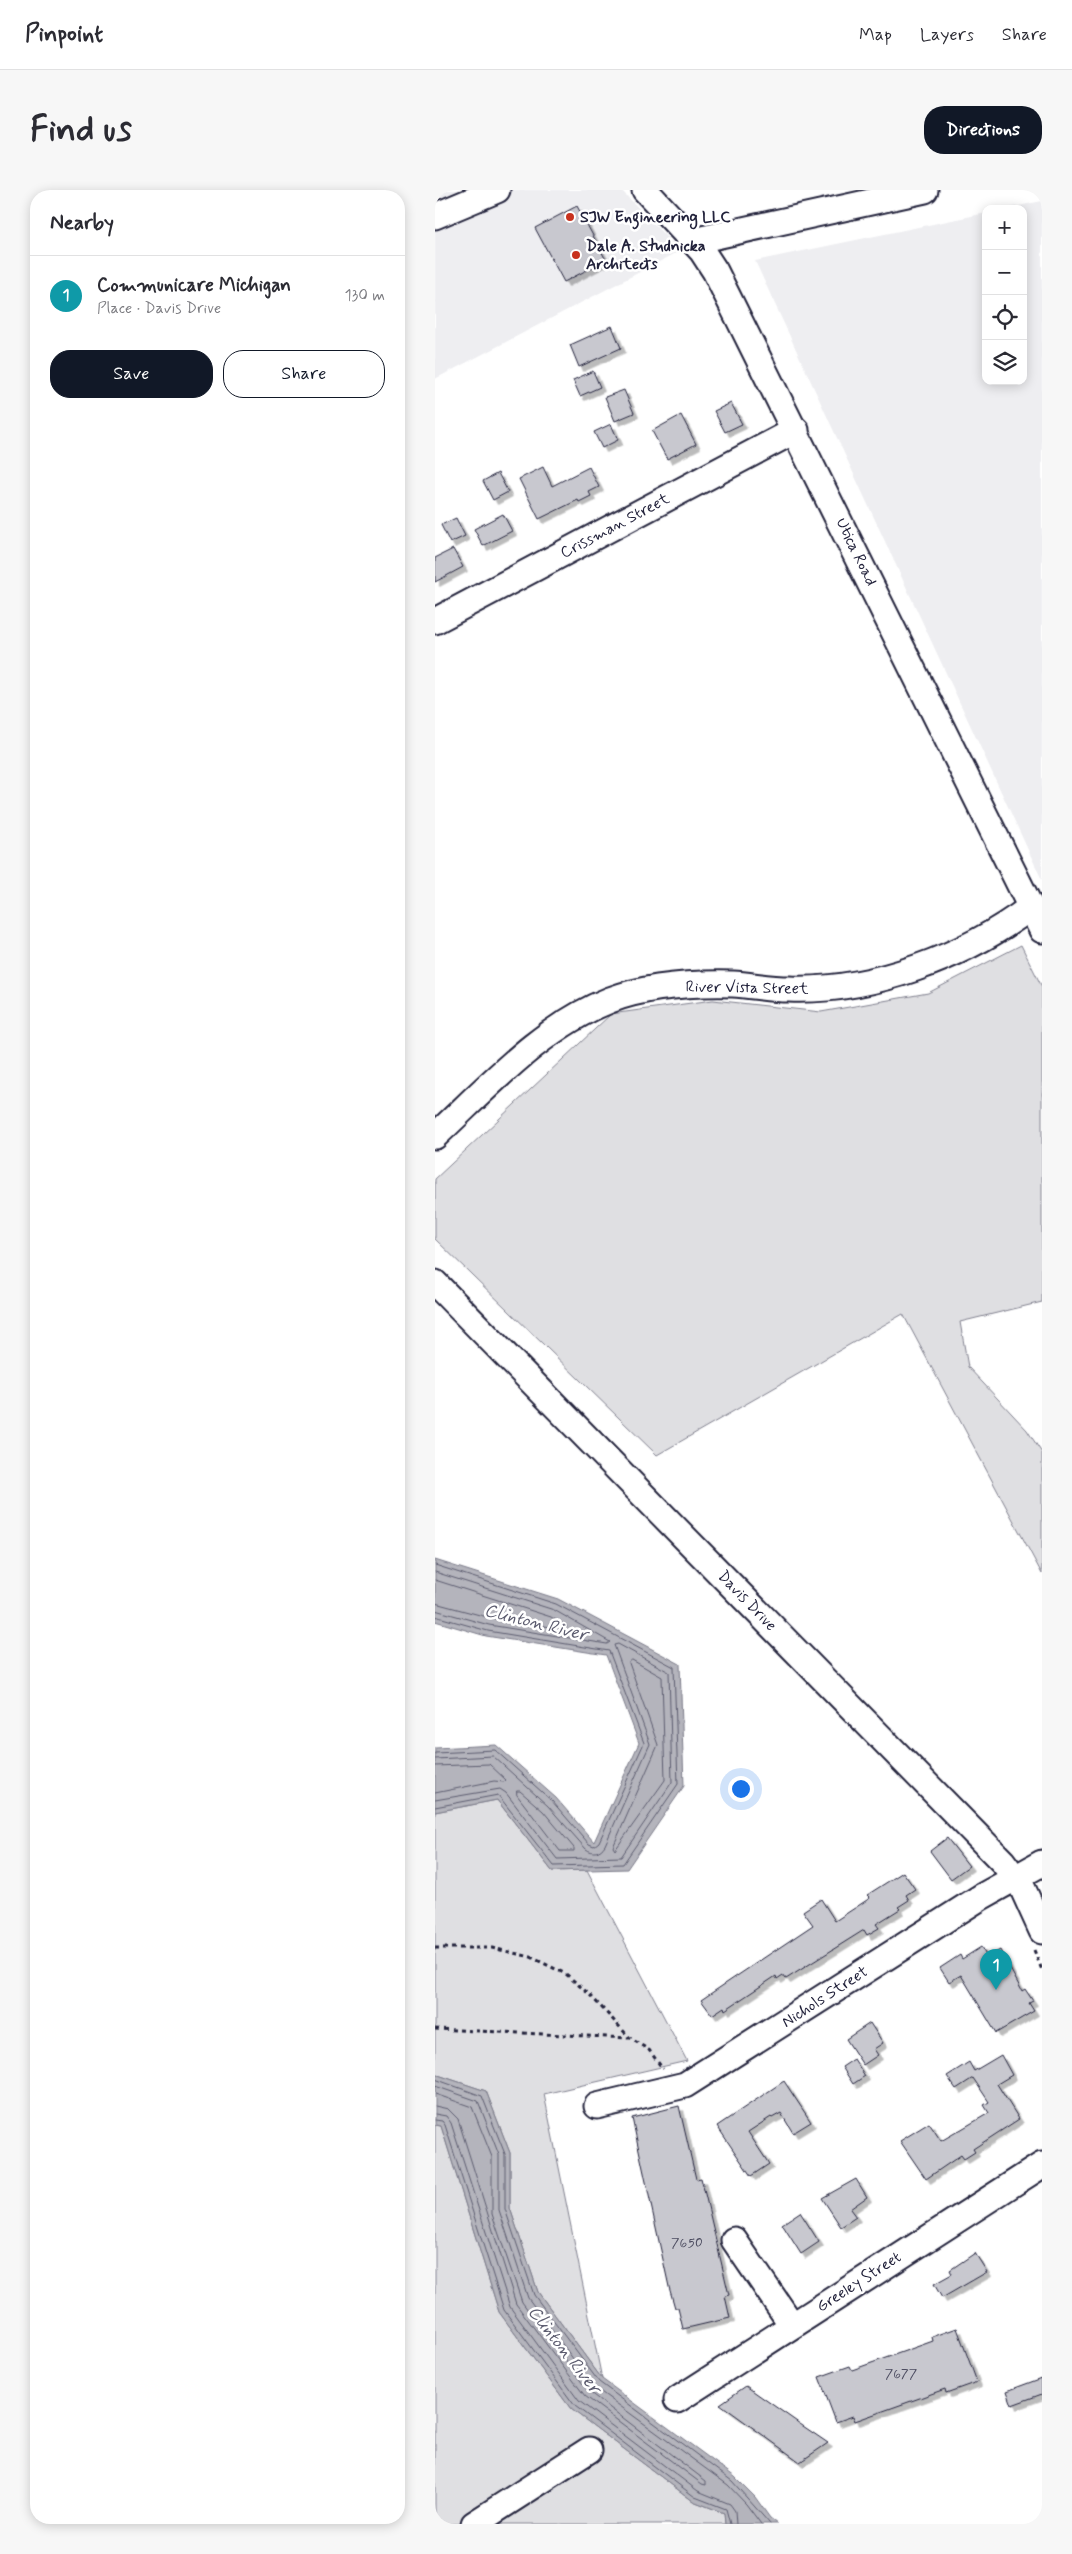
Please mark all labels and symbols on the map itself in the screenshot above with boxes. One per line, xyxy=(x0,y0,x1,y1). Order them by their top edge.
place label: SJW Engineering LLC xyxy=(580,207,731,230)
marker: SJW Engineering LLC xyxy=(564,211,576,223)
place label: Dale A. Studnicka Architects xyxy=(586,236,706,275)
marker: Dale A. Studnicka Architects xyxy=(570,249,582,261)
street label: Crissman Street xyxy=(557,488,674,564)
street label: Utica Road xyxy=(831,514,881,590)
street label: River Vista Street xyxy=(685,976,809,1000)
street label: Davis Drive xyxy=(713,1566,781,1636)
water label: Clinton River xyxy=(482,1599,593,1648)
your location xyxy=(728,1776,754,1802)
pin: 1 xyxy=(980,1949,1012,1990)
street label: Nichols Street xyxy=(778,1961,873,2033)
house number: 7650 xyxy=(671,2234,703,2252)
street label: Greeley Street xyxy=(813,2247,905,2317)
water label: Clinton River xyxy=(522,2301,608,2401)
house number: 7677 xyxy=(885,2365,918,2383)

